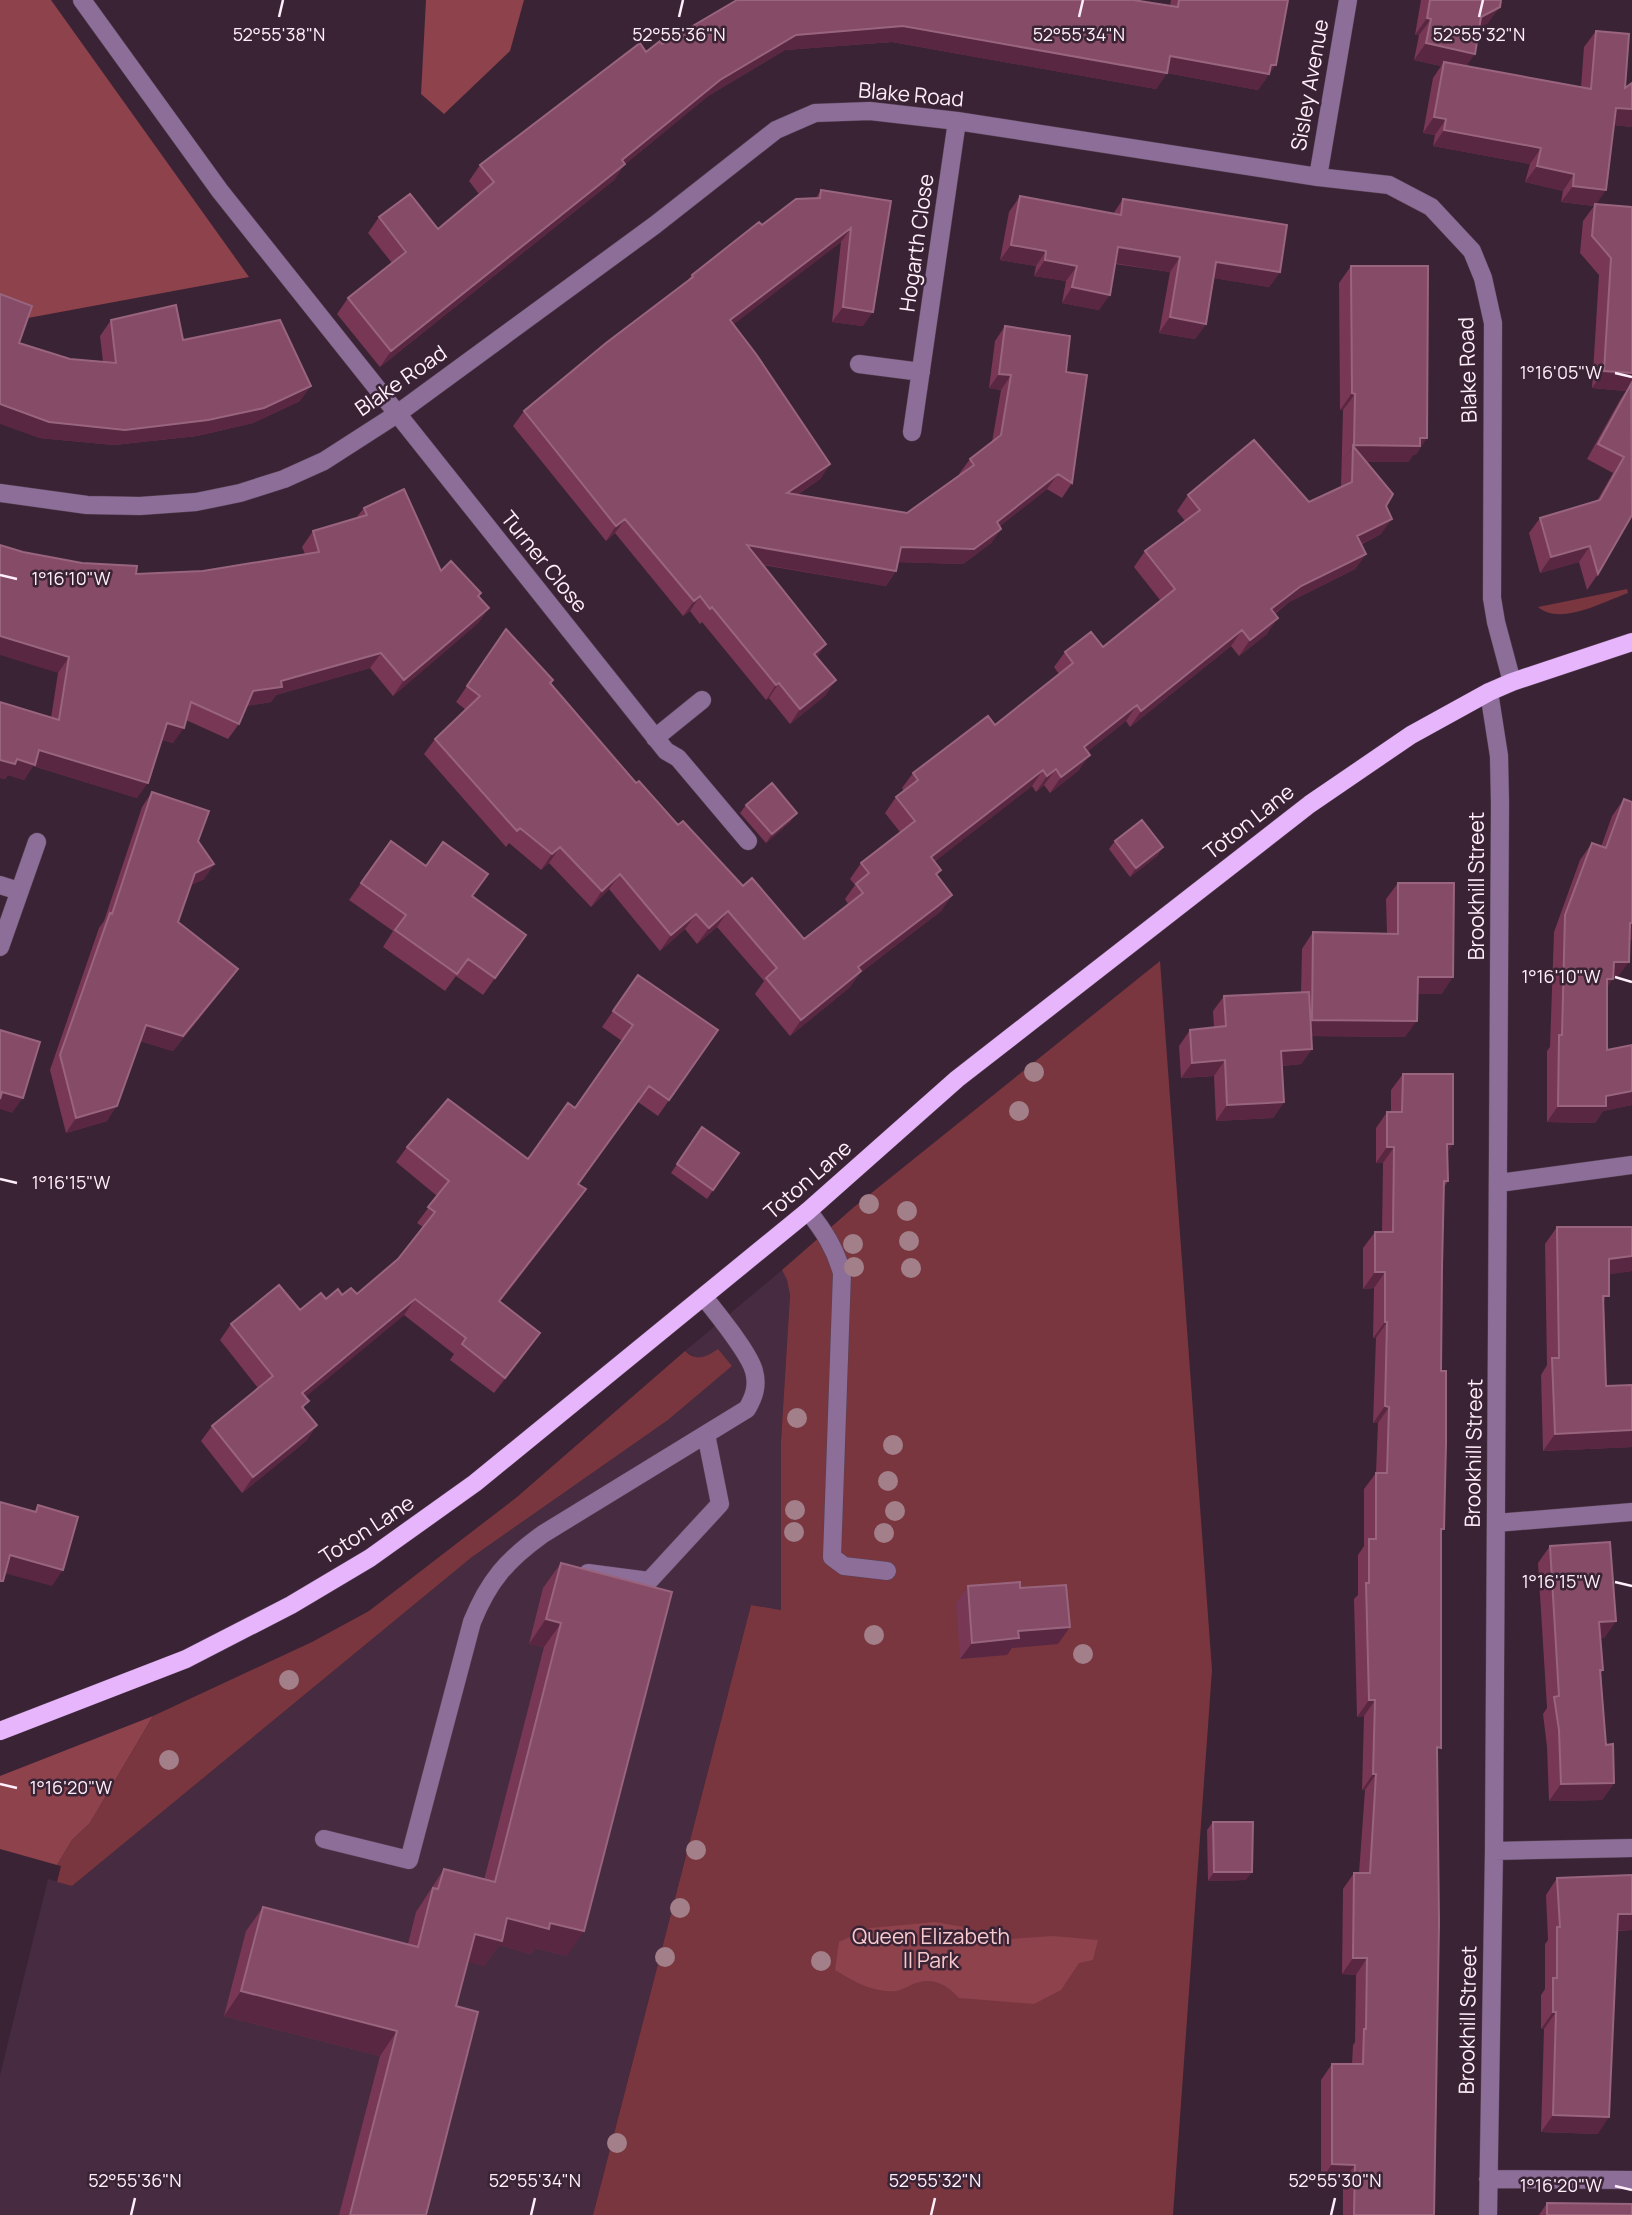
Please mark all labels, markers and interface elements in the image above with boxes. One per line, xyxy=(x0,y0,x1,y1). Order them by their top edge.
street label: Sisley Avenue xyxy=(1284,17,1334,153)
text: 52°55'38"N xyxy=(233,22,325,46)
text: 52°55'36"N xyxy=(632,22,726,46)
text: 52°55'34"N xyxy=(1033,22,1125,46)
text: 52°55'32"N xyxy=(1433,22,1525,46)
street label: Blake Road xyxy=(857,75,965,113)
street label: Hogarth Close xyxy=(892,172,940,314)
street label: Blake Road xyxy=(1451,317,1483,423)
street label: Blake Road xyxy=(349,338,452,422)
text: 1°16'05"W xyxy=(1520,360,1602,384)
street label: Turner Close xyxy=(495,505,595,618)
text: 1°16'10"W xyxy=(31,566,111,590)
street label: Toton Lane xyxy=(1197,777,1299,865)
street label: Brookhill Street xyxy=(1462,812,1490,960)
text: 1°16'10"W xyxy=(1521,964,1601,988)
street label: Toton Lane xyxy=(758,1133,857,1225)
text: 1°16'15"W xyxy=(32,1170,110,1194)
street label: Brookhill Street xyxy=(1458,1378,1488,1527)
street label: Toton Lane xyxy=(314,1488,419,1570)
text: 1°16'15"W xyxy=(1522,1569,1600,1593)
text: 1°16'20"W xyxy=(30,1775,112,1799)
park label: Queen Elizabeth II Park xyxy=(852,1922,1010,1974)
street label: Brookhill Street xyxy=(1452,1945,1482,2094)
text: 52°55'36"N xyxy=(88,2168,182,2192)
text: 52°55'34"N xyxy=(489,2168,581,2192)
text: 52°55'32"N xyxy=(889,2168,981,2192)
text: 52°55'30"N xyxy=(1288,2168,1382,2192)
text: 1°16'20"W xyxy=(1520,2173,1602,2197)

